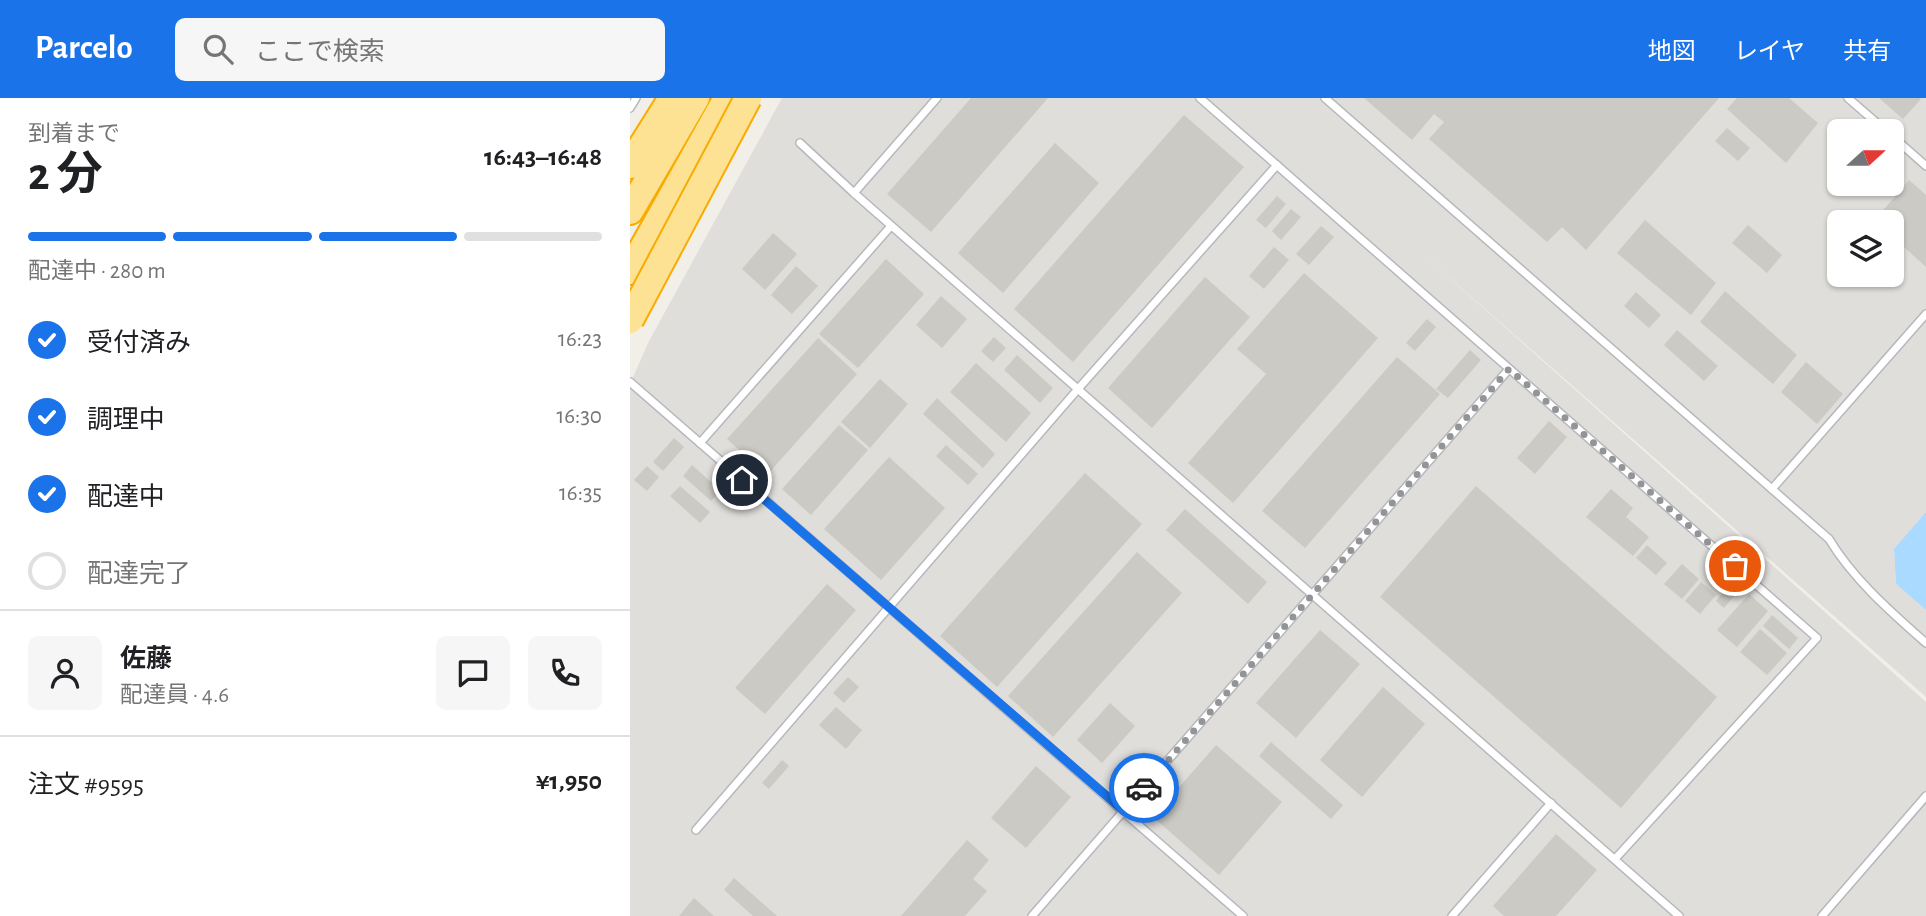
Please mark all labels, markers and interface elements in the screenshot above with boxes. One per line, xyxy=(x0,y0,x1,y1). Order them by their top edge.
search box xyxy=(175,18,665,81)
icon: search xyxy=(199,30,237,68)
text: Parcelo xyxy=(35,32,133,65)
text: ここで検索 xyxy=(255,39,385,65)
text: 地図 xyxy=(1648,40,1696,64)
text: レイヤ xyxy=(1734,40,1805,64)
text: 共有 xyxy=(1843,40,1891,64)
north arrow xyxy=(1827,119,1904,196)
map controls xyxy=(1827,119,1904,287)
text: 到着まで xyxy=(28,123,120,146)
text: 16:43–16:48 xyxy=(484,144,602,170)
text: 2 分 xyxy=(28,152,103,198)
button: layers xyxy=(1827,210,1904,287)
text: 配達中 · 280 m xyxy=(28,260,166,283)
icon: check xyxy=(28,321,66,359)
text: 16:23 xyxy=(558,328,602,351)
text: 受付済み xyxy=(87,330,191,356)
icon: check xyxy=(28,398,66,436)
text: 16:30 xyxy=(556,405,602,428)
text: 調理中 xyxy=(87,407,165,433)
pin xyxy=(712,450,772,510)
icon: home xyxy=(723,461,761,499)
icon: check xyxy=(28,475,66,513)
text: 16:35 xyxy=(559,482,602,505)
text: 配達中 xyxy=(87,484,165,510)
pin xyxy=(1705,536,1765,596)
icon: bag xyxy=(1716,547,1754,585)
text: 配達完了 xyxy=(87,561,191,587)
button: person xyxy=(28,636,102,710)
button: chat xyxy=(436,636,510,710)
button: phone xyxy=(528,636,602,710)
text: 佐藤 xyxy=(120,646,172,672)
text: 配達員 · 4.6 xyxy=(120,684,229,707)
courier xyxy=(1109,753,1179,823)
text: ¥1,950 xyxy=(536,768,602,794)
icon: car xyxy=(1125,769,1163,807)
text: 注文 #9595 xyxy=(28,772,144,798)

